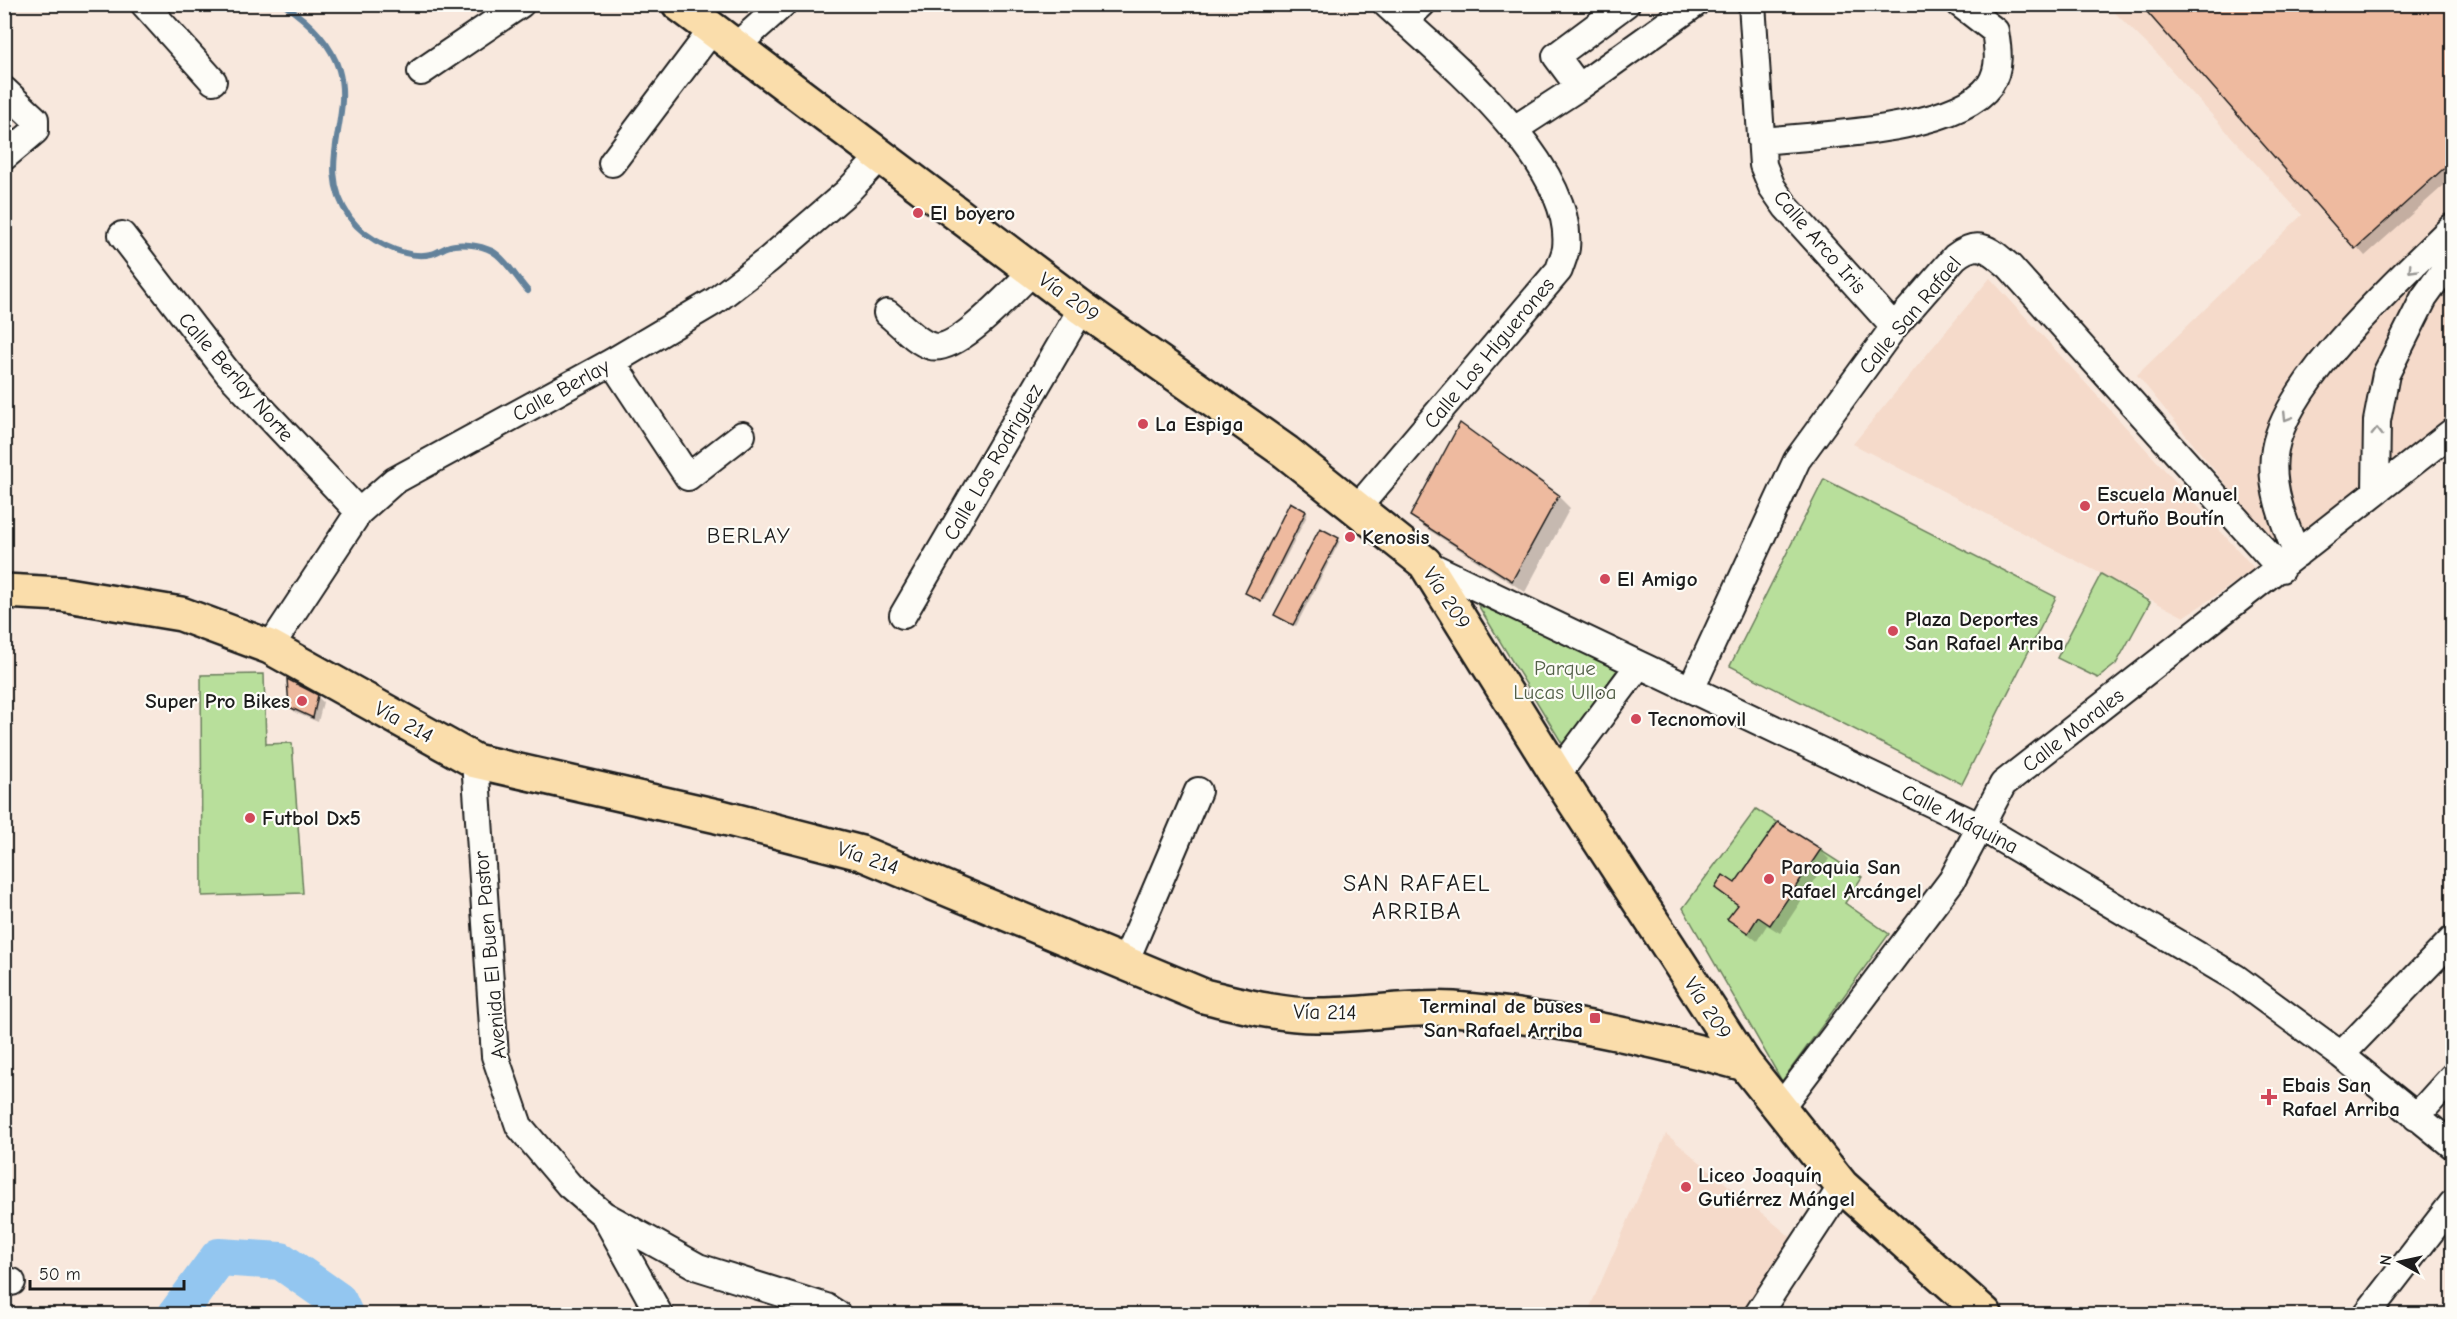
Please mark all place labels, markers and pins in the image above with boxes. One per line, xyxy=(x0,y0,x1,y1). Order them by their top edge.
place label: El boyero xyxy=(930,201,1015,225)
marker: El boyero xyxy=(911,206,925,220)
place label: La Espiga xyxy=(1155,412,1244,436)
marker: La Espiga xyxy=(1136,417,1150,431)
place label: Escuela Manuel Ortuño Boutín xyxy=(2097,482,2238,530)
marker: Escuela Manuel Ortuño Boutín xyxy=(2078,499,2092,513)
place label: Kenosis xyxy=(1362,525,1429,549)
marker: Kenosis xyxy=(1343,530,1357,544)
place label: El Amigo xyxy=(1617,567,1698,591)
marker: El Amigo xyxy=(1598,572,1612,586)
place label: Plaza Deportes San Rafael Arriba xyxy=(1905,607,2064,655)
marker: Plaza Deportes San Rafael Arriba xyxy=(1886,624,1900,638)
place label: Super Pro Bikes xyxy=(145,689,290,713)
marker: Super Pro Bikes xyxy=(295,694,309,708)
place label: Tecnomovil xyxy=(1648,707,1746,731)
marker: Tecnomovil xyxy=(1629,712,1643,726)
place label: Futbol Dx5 xyxy=(262,806,361,830)
marker: Futbol Dx5 xyxy=(243,811,257,825)
place label: Paroquia San Rafael Arcángel xyxy=(1781,855,1922,903)
marker: Paroquia San Rafael Arcángel xyxy=(1762,872,1776,886)
place label: Terminal de buses San Rafael Arriba xyxy=(1420,994,1583,1042)
marker: Terminal de buses San Rafael Arriba xyxy=(1588,1011,1602,1025)
place label: Ebais San Rafael Arriba xyxy=(2282,1073,2400,1121)
marker: Ebais San Rafael Arriba xyxy=(2260,1088,2278,1106)
place label: Liceo Joaquín Gutiérrez Mángel xyxy=(1698,1163,1855,1211)
marker: Liceo Joaquín Gutiérrez Mángel xyxy=(1679,1180,1693,1194)

